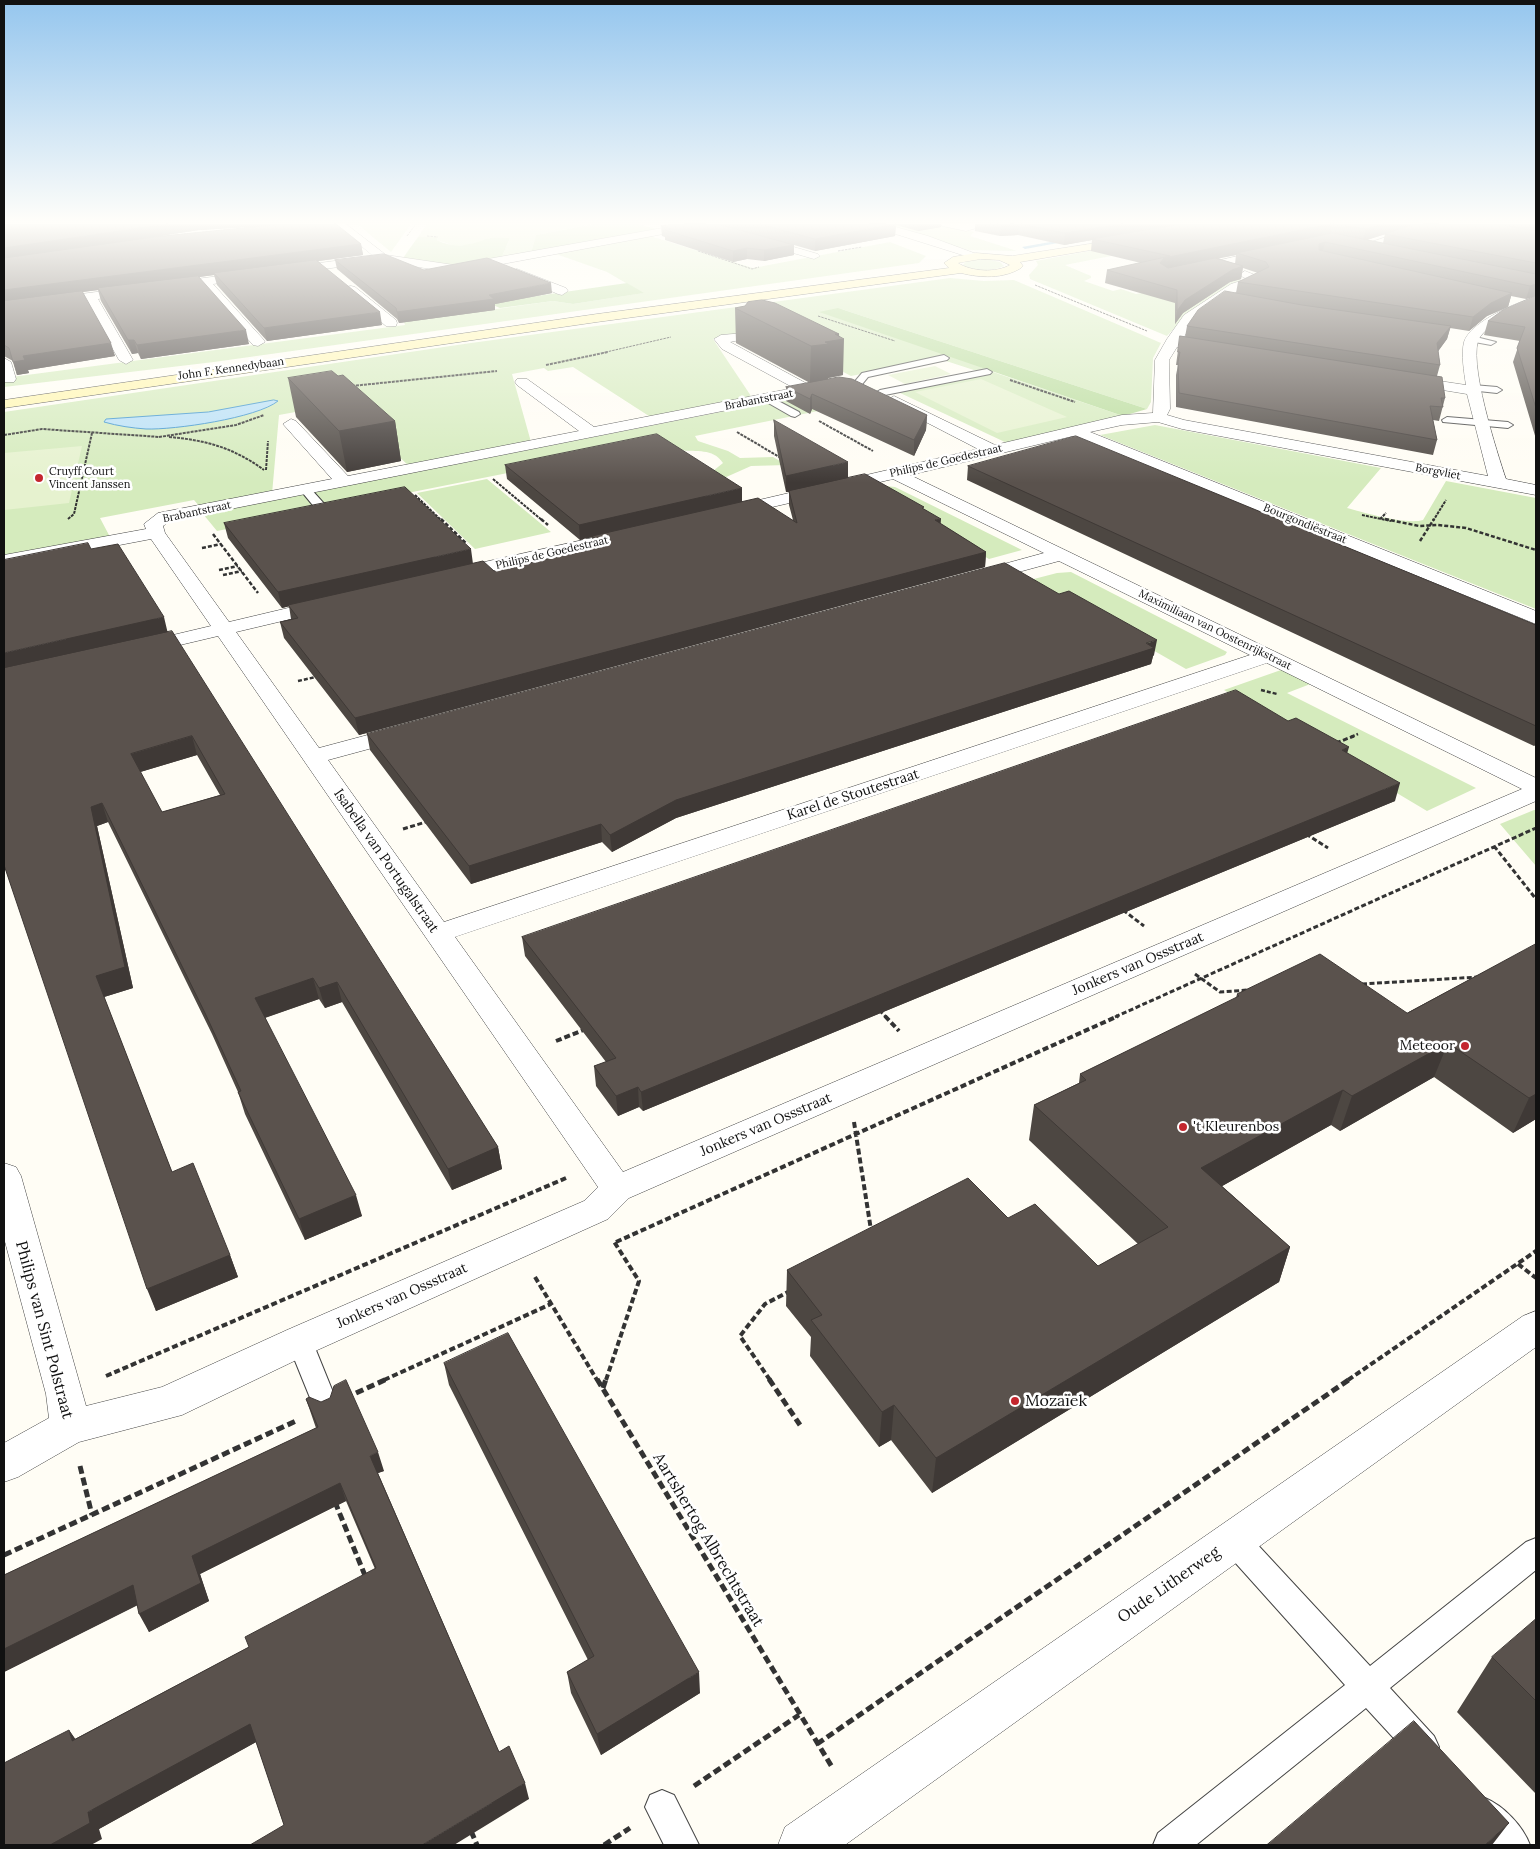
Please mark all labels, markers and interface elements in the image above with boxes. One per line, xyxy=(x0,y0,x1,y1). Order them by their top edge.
street label: John F. Kennedybaan xyxy=(177,355,285,383)
street label: Brabantstraat xyxy=(724,387,794,413)
street label: Philips de Goedestraat xyxy=(888,442,1004,480)
street label: Borgvliet xyxy=(1414,461,1462,483)
place label: Cruyff Court Vincent Janssen xyxy=(49,465,130,491)
marker: Cruyff Court Vincent Janssen xyxy=(33,472,45,484)
street label: Brabantstraat xyxy=(162,498,232,526)
street label: Bourgondiëstraat xyxy=(1261,501,1349,547)
street label: Philips de Goedestraat xyxy=(494,534,610,572)
street label: Maximiliaan van Oostenrijkstraat xyxy=(1136,587,1294,673)
street label: Karel de Stoutestraat xyxy=(785,766,921,824)
street label: Isabella van Portugalstraat xyxy=(330,786,442,936)
street label: Jonkers van Ossstraat xyxy=(1070,929,1206,999)
place label: Meteoor xyxy=(1399,1038,1455,1054)
marker: Meteoor xyxy=(1459,1040,1471,1052)
street label: Jonkers van Ossstraat xyxy=(698,1090,834,1160)
place label: 't Kleurenbos xyxy=(1193,1119,1279,1135)
marker: 't Kleurenbos xyxy=(1177,1121,1189,1133)
street label: Philips van Sint Polstraat xyxy=(11,1239,77,1421)
street label: Jonkers van Ossstraat xyxy=(334,1260,470,1332)
place label: Mozaïek xyxy=(1025,1391,1087,1411)
marker: Mozaïek xyxy=(1009,1395,1021,1407)
street label: Aartshertog Albrechtstraat xyxy=(648,1450,768,1630)
street label: Oude Litherweg xyxy=(1114,1543,1224,1627)

